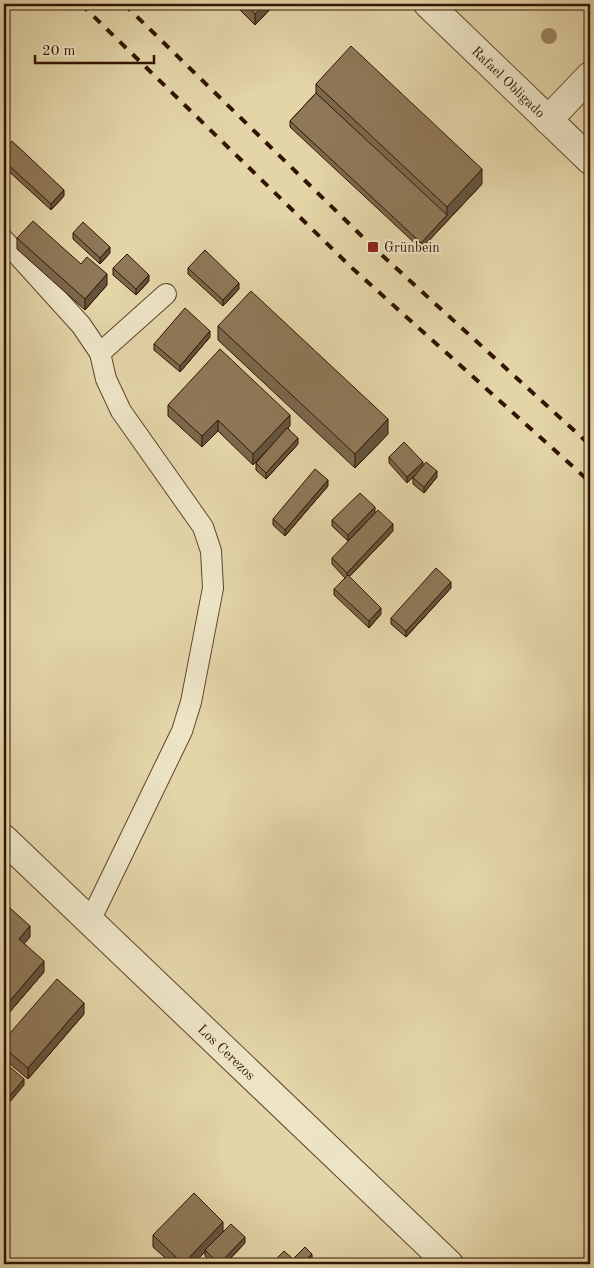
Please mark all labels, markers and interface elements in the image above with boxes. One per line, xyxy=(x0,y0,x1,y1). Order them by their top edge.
scale bar xyxy=(35,32,154,64)
text: 20 m xyxy=(42,44,76,59)
street label: Rafael Obligado xyxy=(469,44,547,121)
marker: Grünbein xyxy=(366,240,380,254)
place label: Grünbein xyxy=(384,241,440,255)
street label: Los Cerezos xyxy=(195,1022,257,1083)

